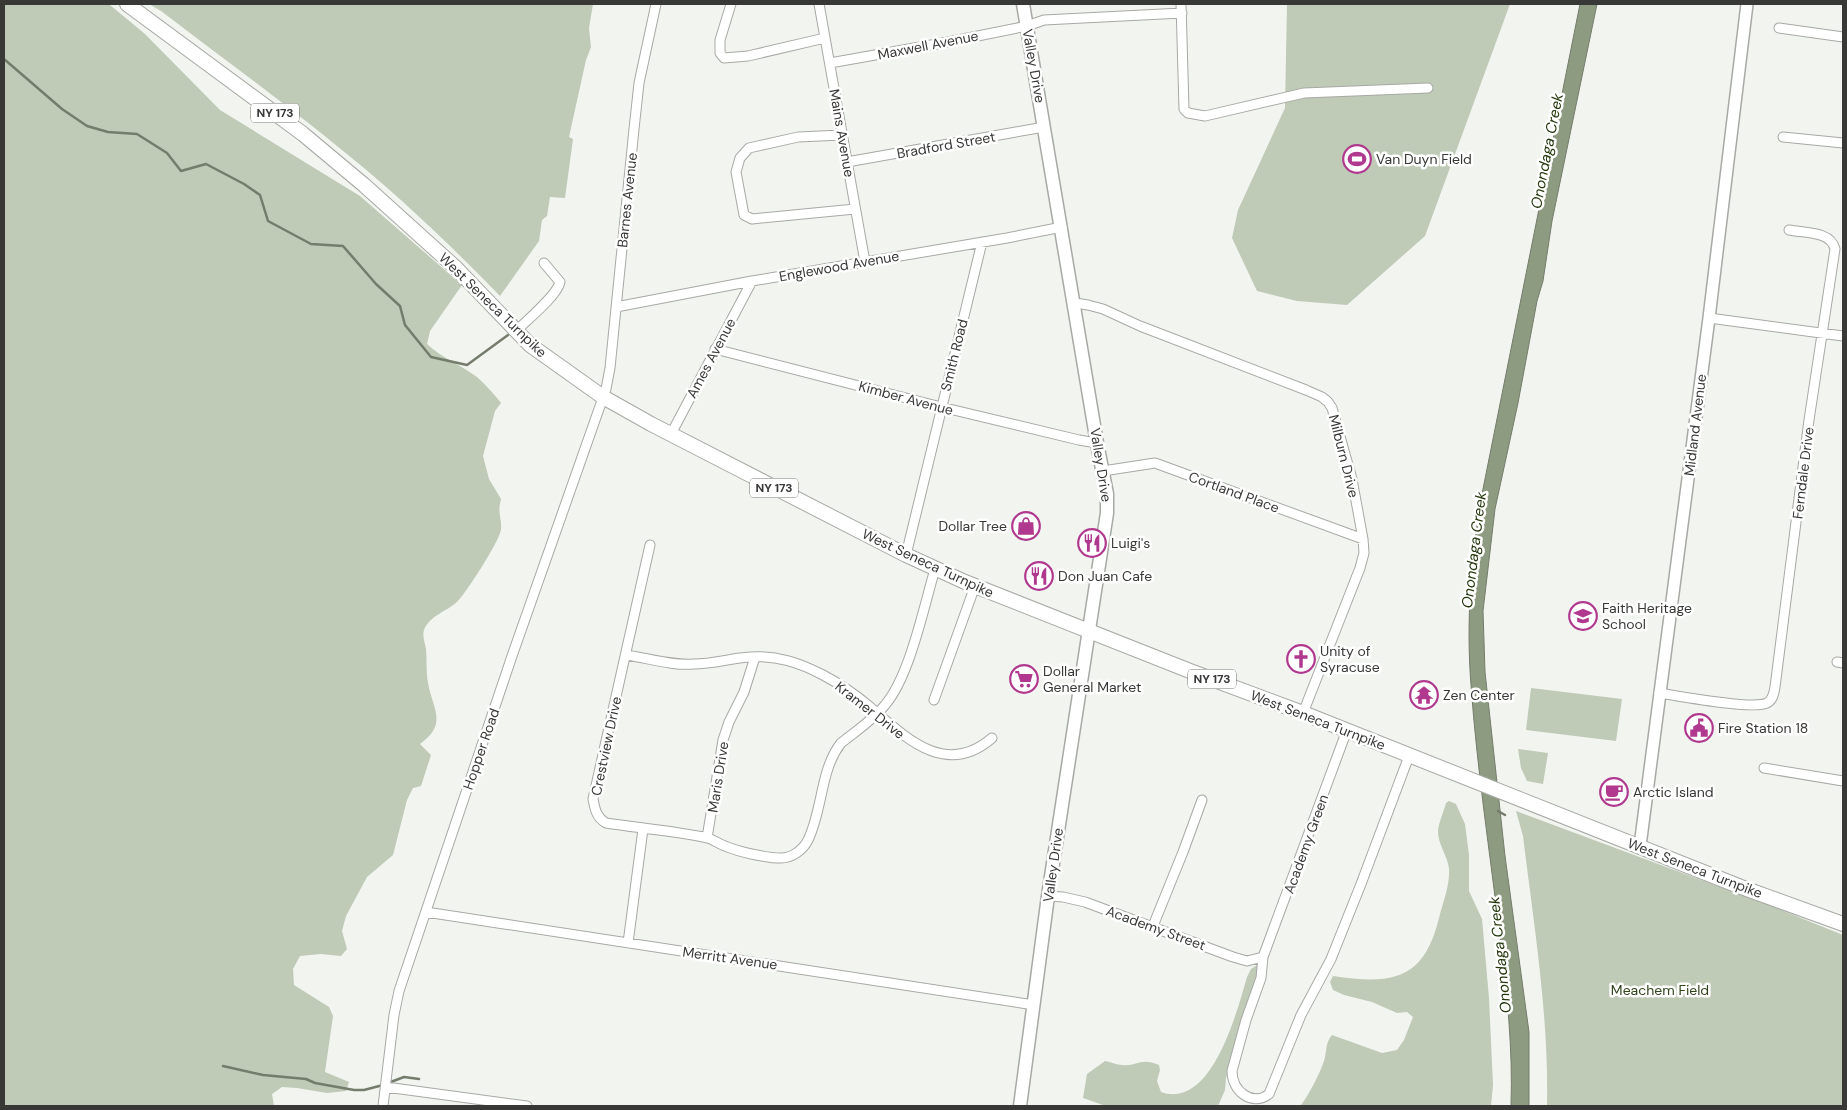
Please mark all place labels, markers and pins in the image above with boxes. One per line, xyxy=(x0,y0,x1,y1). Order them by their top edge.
sports icon: Van Duyn Field xyxy=(1342,144,1372,174)
place label: Van Duyn Field xyxy=(1376,150,1472,168)
shop icon: Dollar Tree xyxy=(1011,511,1041,541)
place label: Dollar Tree xyxy=(938,517,1007,535)
restaurant icon: Luigi's xyxy=(1077,528,1107,558)
place label: Luigi's xyxy=(1111,534,1150,552)
restaurant icon: Don Juan Cafe xyxy=(1024,561,1054,591)
place label: Don Juan Cafe xyxy=(1058,567,1152,585)
place label: Faith Heritage School xyxy=(1602,599,1692,633)
school or university icon: Faith Heritage School xyxy=(1568,601,1598,631)
place label: Unity of Syracuse xyxy=(1320,642,1380,676)
church icon: Unity of Syracuse xyxy=(1286,644,1316,674)
place label: Dollar General Market xyxy=(1043,662,1142,696)
supermarket icon: Dollar General Market xyxy=(1009,664,1039,694)
temple icon: Zen Center xyxy=(1409,680,1439,710)
place label: Zen Center xyxy=(1443,686,1515,704)
public building icon: Fire Station 18 xyxy=(1684,713,1714,743)
place label: Fire Station 18 xyxy=(1718,719,1808,737)
cafe icon: Arctic Island xyxy=(1599,777,1629,807)
place label: Arctic Island xyxy=(1633,783,1713,801)

